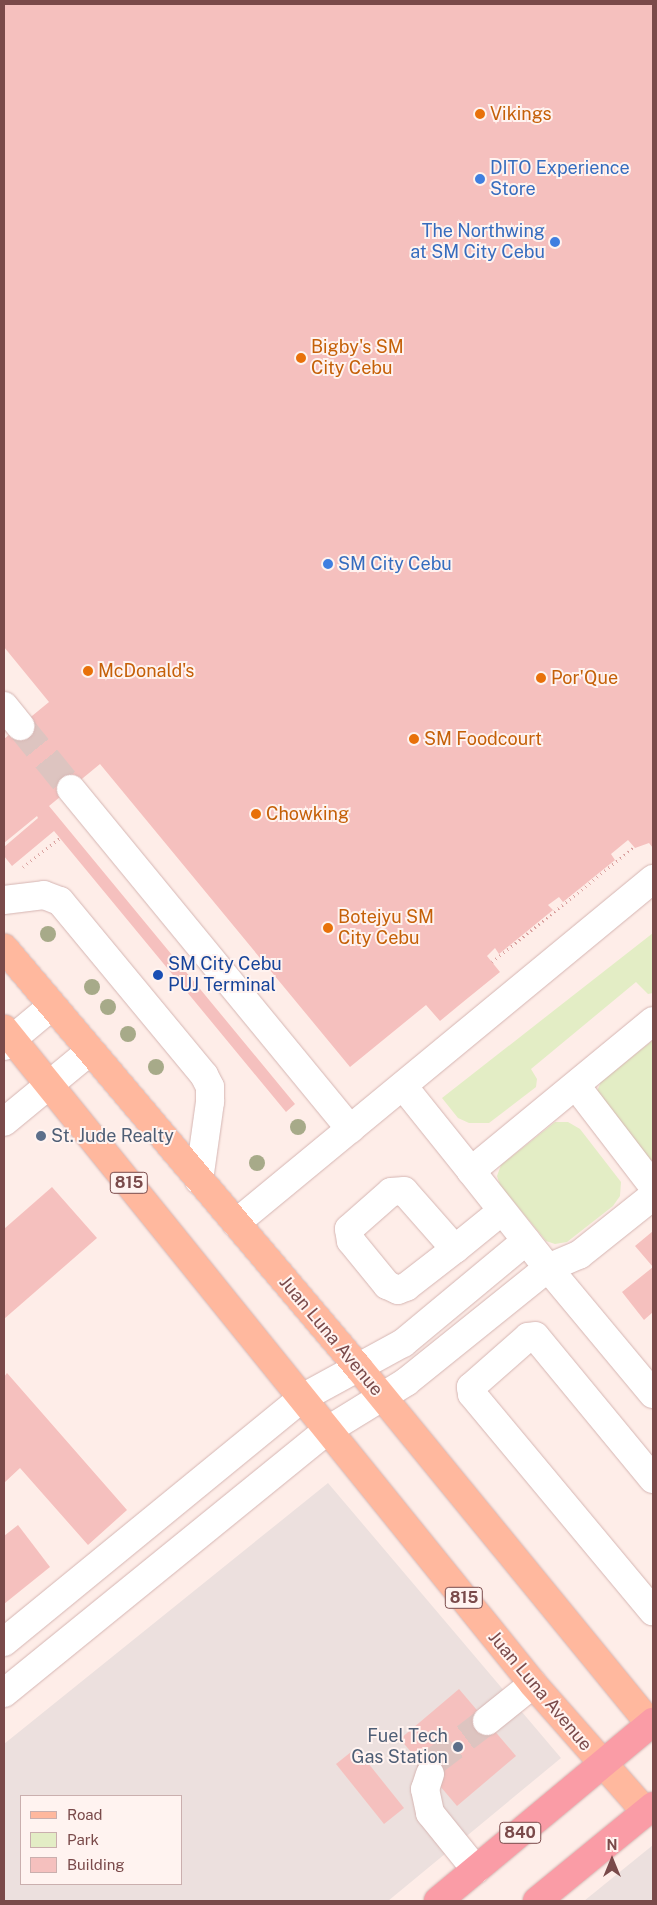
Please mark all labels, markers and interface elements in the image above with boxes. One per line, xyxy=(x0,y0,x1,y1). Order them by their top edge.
place label: Vikings xyxy=(490,103,552,125)
marker: Vikings xyxy=(474,108,486,120)
place label: DITO Experience Store xyxy=(490,158,630,200)
marker: DITO Experience Store xyxy=(474,173,486,185)
place label: The Northwing at SM City Cebu xyxy=(410,221,545,264)
marker: The Northwing at SM City Cebu xyxy=(549,236,561,248)
place label: Bigby's SM City Cebu xyxy=(311,337,404,379)
marker: Bigby's SM City Cebu xyxy=(295,352,307,364)
place label: SM City Cebu xyxy=(338,553,452,575)
marker: SM City Cebu xyxy=(322,558,334,570)
place label: McDonald's xyxy=(98,660,194,682)
marker: McDonald's xyxy=(82,665,94,677)
place label: Por'Que xyxy=(551,667,618,689)
marker: Por'Que xyxy=(535,672,547,684)
place label: SM Foodcourt xyxy=(424,728,542,750)
marker: SM Foodcourt xyxy=(408,733,420,745)
place label: Chowking xyxy=(266,803,349,825)
marker: Chowking xyxy=(250,808,262,820)
place label: Botejyu SM City Cebu xyxy=(338,907,434,950)
marker: Botejyu SM City Cebu xyxy=(322,922,334,934)
place label: SM City Cebu PUJ Terminal xyxy=(168,954,282,996)
marker: SM City Cebu PUJ Terminal xyxy=(152,969,164,981)
place label: St. Jude Realty xyxy=(51,1125,174,1147)
marker: St. Jude Realty xyxy=(35,1130,47,1142)
road number: 815 xyxy=(109,1170,149,1196)
street label: Juan Luna Avenue xyxy=(275,1272,387,1400)
road number: 815 xyxy=(444,1585,484,1612)
street label: Juan Luna Avenue xyxy=(484,1627,596,1755)
place label: Fuel Tech Gas Station xyxy=(351,1726,448,1768)
marker: Fuel Tech Gas Station xyxy=(452,1741,464,1753)
legend xyxy=(20,1795,182,1885)
text: Road xyxy=(67,1806,103,1823)
road number: 840 xyxy=(499,1820,541,1846)
text: Park xyxy=(67,1831,99,1848)
north arrow xyxy=(587,1835,637,1885)
text: N xyxy=(607,1837,617,1853)
text: Building xyxy=(67,1856,125,1873)

